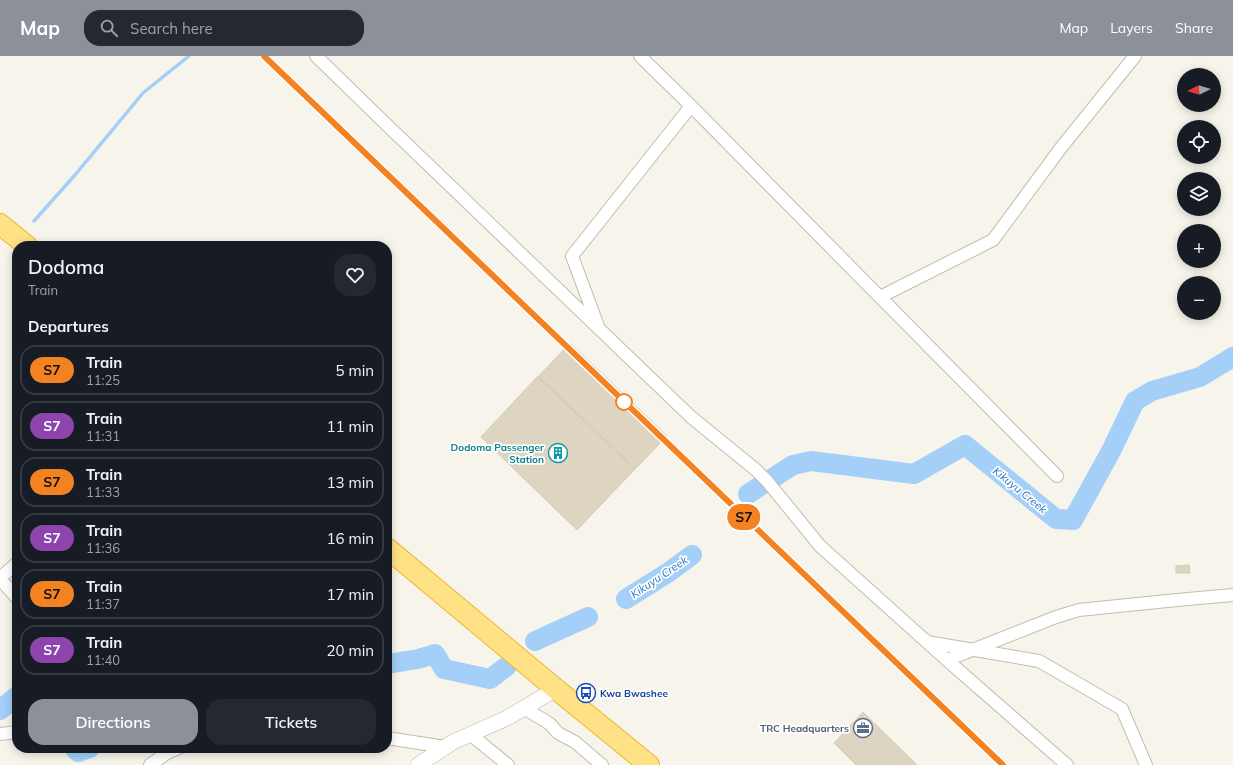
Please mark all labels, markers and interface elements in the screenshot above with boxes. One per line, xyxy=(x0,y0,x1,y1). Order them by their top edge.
search box xyxy=(84,10,364,46)
text: Map xyxy=(20,16,60,40)
icon: search xyxy=(98,17,120,39)
text: Search here xyxy=(130,19,213,38)
text: Map xyxy=(1059,19,1088,37)
text: Layers xyxy=(1110,19,1153,37)
text: Share xyxy=(1175,19,1213,37)
north arrow xyxy=(1177,68,1221,112)
map controls xyxy=(1177,68,1221,320)
button: locate xyxy=(1177,120,1221,164)
button: layers xyxy=(1177,172,1221,216)
button: + xyxy=(1177,224,1221,268)
button: heart xyxy=(334,254,376,296)
text: Dodoma xyxy=(28,255,104,279)
button: − xyxy=(1177,276,1221,320)
text: Train xyxy=(28,282,58,298)
text: Departures xyxy=(28,317,109,336)
text: Train xyxy=(86,353,122,372)
text: S7 xyxy=(43,361,61,379)
text: 5 min xyxy=(336,361,374,380)
text: 11:25 xyxy=(86,372,120,388)
unlabelled marker xyxy=(615,393,633,411)
text: Train xyxy=(86,409,122,428)
text: S7 xyxy=(43,417,61,435)
text: 11 min xyxy=(327,417,374,436)
text: 11:31 xyxy=(86,428,120,444)
place label: Dodoma Passenger Station xyxy=(451,441,544,466)
building icon: Dodoma Passenger Station xyxy=(547,442,569,464)
water label: Kikuyu Creek xyxy=(990,464,1050,516)
text: Train xyxy=(86,465,122,484)
text: S7 xyxy=(43,473,61,491)
text: 13 min xyxy=(327,473,374,492)
text: 11:33 xyxy=(86,484,120,500)
line badge: S7 xyxy=(726,504,762,530)
text: S7 xyxy=(735,508,753,526)
text: Train xyxy=(86,521,122,540)
text: S7 xyxy=(43,529,61,547)
text: 16 min xyxy=(327,529,374,548)
text: 11:36 xyxy=(86,540,120,556)
water label: Kikuyu Creek xyxy=(628,553,690,601)
text: Train xyxy=(86,577,122,596)
text: S7 xyxy=(43,585,61,603)
text: 17 min xyxy=(327,585,374,604)
text: 11:37 xyxy=(86,596,120,612)
text: Train xyxy=(86,633,122,652)
text: S7 xyxy=(43,641,61,659)
text: 20 min xyxy=(327,641,374,660)
text: 11:40 xyxy=(86,652,120,668)
bus stop icon: Kwa Bwashee xyxy=(575,682,597,704)
place label: Kwa Bwashee xyxy=(600,687,668,700)
button: Directions xyxy=(28,699,198,745)
button: Tickets xyxy=(206,699,376,745)
office icon: TRC Headquarters xyxy=(852,717,874,739)
place label: TRC Headquarters xyxy=(760,722,849,735)

